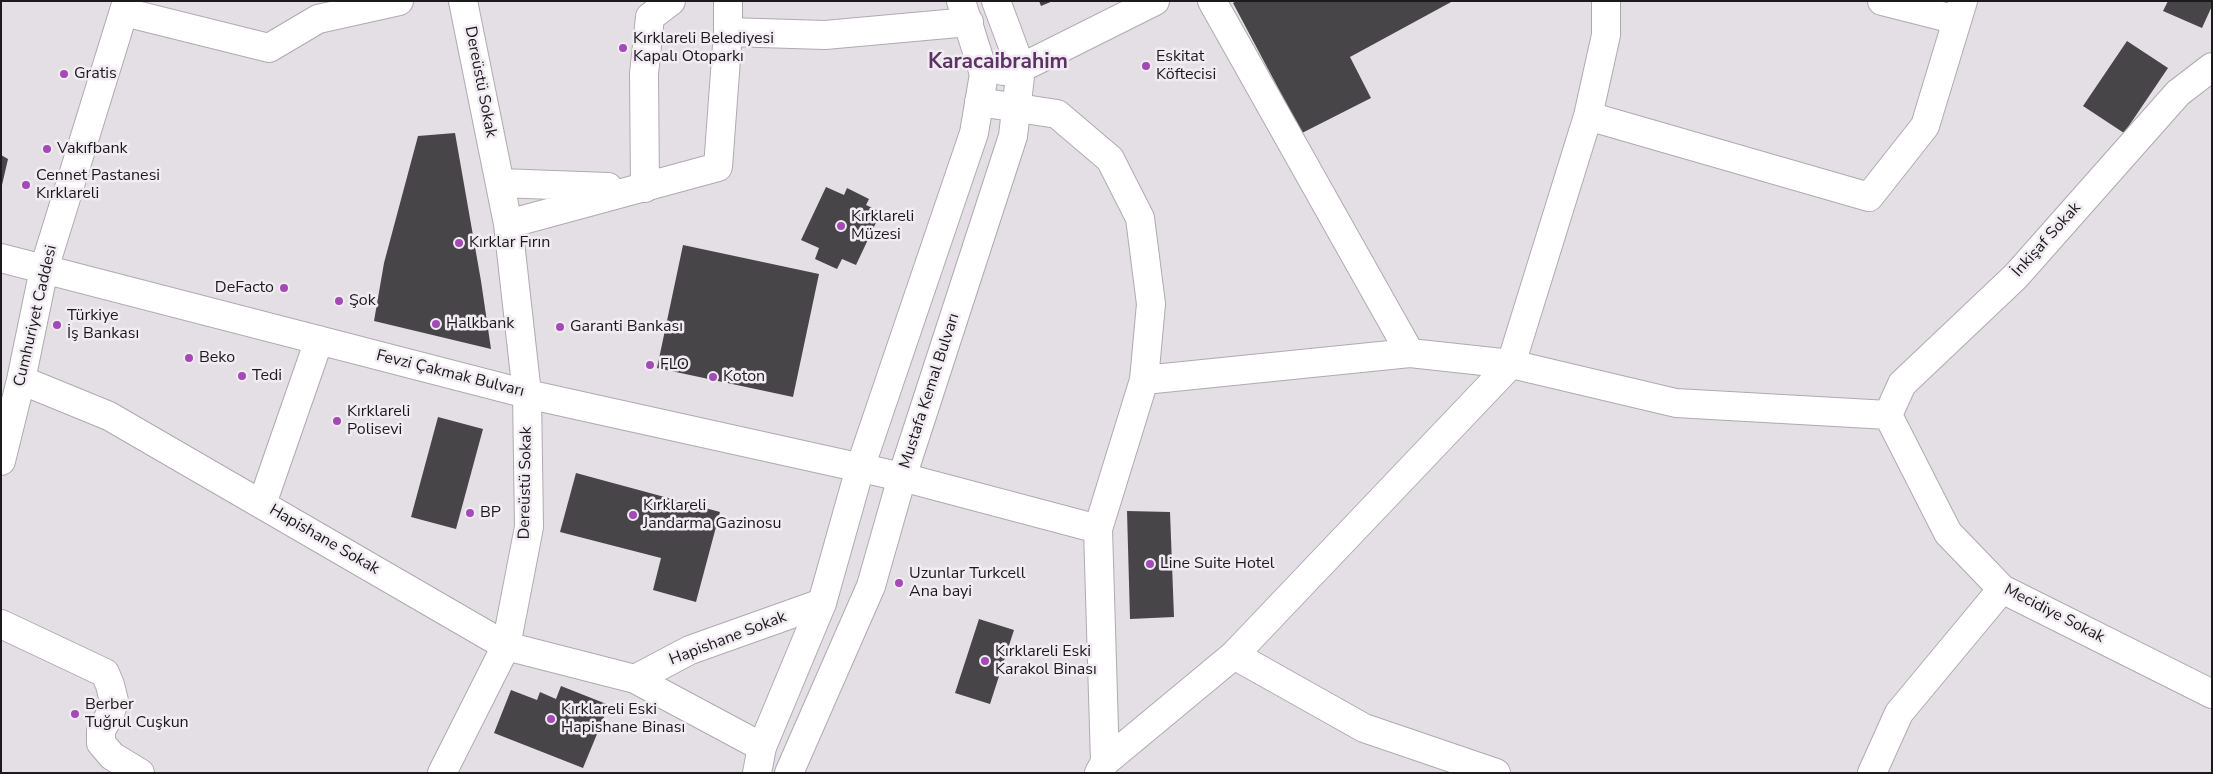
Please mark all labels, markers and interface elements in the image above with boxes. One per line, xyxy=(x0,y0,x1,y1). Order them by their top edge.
street label: Dereüstü Sokak xyxy=(460,25,500,139)
place label: Kırklareli Belediyesi Kapalı Otoparkı xyxy=(633,29,774,67)
marker: Kırklareli Belediyesi Kapalı Otoparkı xyxy=(617,42,629,54)
place label: Eskitat Köftecisi xyxy=(1156,47,1216,85)
district label: Karacaibrahim xyxy=(928,50,1068,76)
marker: Eskitat Köftecisi xyxy=(1140,60,1152,72)
place label: Gratis xyxy=(74,64,117,84)
marker: Gratis xyxy=(58,68,70,80)
place label: Vakıfbank xyxy=(57,139,128,159)
marker: Vakıfbank xyxy=(41,143,53,155)
place label: Cennet Pastanesi Kırklareli xyxy=(36,166,160,204)
marker: Cennet Pastanesi Kırklareli xyxy=(20,179,32,191)
street label: İnkişaf Sokak xyxy=(2009,199,2085,281)
place label: Kırklareli Müzesi xyxy=(851,207,914,245)
marker: Kırklareli Müzesi xyxy=(835,220,847,232)
place label: Kırklar Fırın xyxy=(469,233,550,253)
marker: Kırklar Fırın xyxy=(453,237,465,249)
street label: Cumhuriyet Caddesi xyxy=(10,243,62,389)
place label: DeFacto xyxy=(215,278,274,298)
marker: DeFacto xyxy=(278,282,290,294)
place label: Şok xyxy=(349,291,376,311)
marker: Şok xyxy=(333,295,345,307)
place label: Türkiye İş Bankası xyxy=(67,306,139,344)
street label: Mustafa Kemal Bulvarı xyxy=(896,311,964,471)
place label: Halkbank xyxy=(446,314,514,334)
place label: Garanti Bankası xyxy=(570,317,683,337)
marker: Halkbank xyxy=(430,318,442,330)
marker: Türkiye İş Bankası xyxy=(51,319,63,331)
marker: Garanti Bankası xyxy=(554,321,566,333)
street label: Fevzi Çakmak Bulvarı xyxy=(374,346,526,402)
place label: Beko xyxy=(199,348,235,368)
marker: Beko xyxy=(183,352,195,364)
place label: FLO xyxy=(660,355,689,375)
marker: FLO xyxy=(644,359,656,371)
place label: Tedi xyxy=(252,366,282,386)
place label: Koton xyxy=(723,367,765,387)
marker: Tedi xyxy=(236,370,248,382)
marker: Koton xyxy=(707,371,719,383)
place label: Kırklareli Polisevi xyxy=(347,402,410,440)
marker: Kırklareli Polisevi xyxy=(331,415,343,427)
street label: Dereüstü Sokak xyxy=(515,426,537,540)
place label: Kırklareli Jandarma Gazinosu xyxy=(643,496,781,534)
street label: Hapishane Sokak xyxy=(266,501,382,579)
place label: BP xyxy=(480,503,501,523)
marker: BP xyxy=(464,507,476,519)
marker: Kırklareli Jandarma Gazinosu xyxy=(627,509,639,521)
place label: Line Suite Hotel xyxy=(1160,554,1275,574)
marker: Line Suite Hotel xyxy=(1144,558,1156,570)
place label: Uzunlar Turkcell Ana bayi xyxy=(909,564,1025,602)
marker: Uzunlar Turkcell Ana bayi xyxy=(893,577,905,589)
street label: Mecidiye Sokak xyxy=(2001,580,2107,648)
street label: Hapishane Sokak xyxy=(667,608,789,670)
place label: Kırklareli Eski Karakol Binası xyxy=(995,642,1097,680)
marker: Kırklareli Eski Karakol Binası xyxy=(979,655,991,667)
place label: Berber Tuğrul Cuşkun xyxy=(85,695,189,733)
place label: Kırklareli Eski Hapishane Binası xyxy=(561,700,685,738)
marker: Berber Tuğrul Cuşkun xyxy=(69,708,81,720)
marker: Kırklareli Eski Hapishane Binası xyxy=(545,713,557,725)

